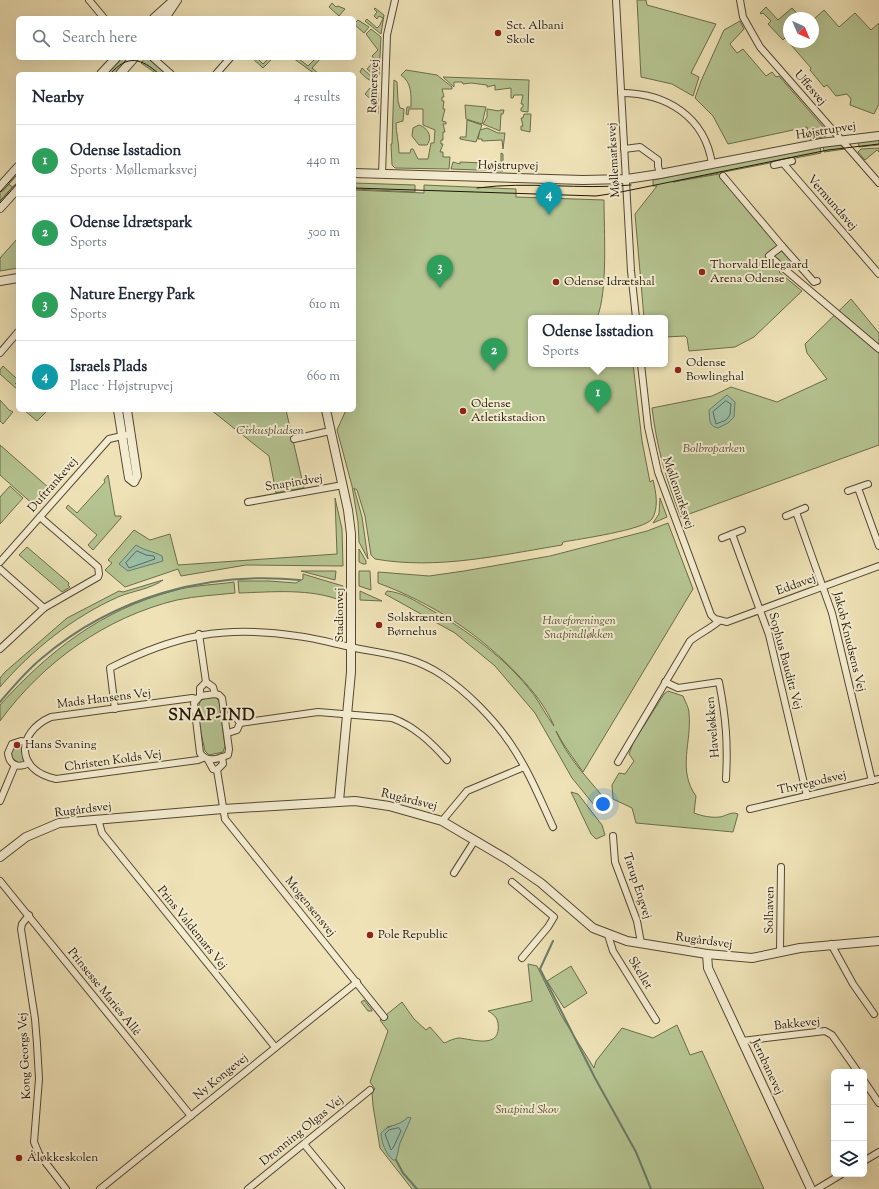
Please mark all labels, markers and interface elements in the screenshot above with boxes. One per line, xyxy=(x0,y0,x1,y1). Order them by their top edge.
north arrow xyxy=(783,12,819,48)
search box xyxy=(16,16,356,60)
place label: Sct. Albani Skole xyxy=(506,17,565,49)
icon: search xyxy=(30,27,52,49)
text: Search here xyxy=(62,28,137,49)
marker: Sct. Albani Skole xyxy=(493,28,503,38)
street label: Rømersvej xyxy=(364,59,384,113)
street label: Uffesvej xyxy=(789,66,831,110)
text: Nearby xyxy=(32,86,84,110)
text: 4 results xyxy=(294,89,340,107)
street label: Højstrupvej xyxy=(795,117,857,145)
street label: Møllemarksvej xyxy=(603,122,625,198)
text: Odense Isstadion xyxy=(70,141,181,162)
text: 1 xyxy=(43,152,47,170)
text: 440 m xyxy=(307,152,340,170)
street label: Højstrupvej xyxy=(478,156,538,176)
text: Sports · Møllemarksvej xyxy=(70,162,197,180)
street label: Vermundsvej xyxy=(803,171,861,235)
pin: 4 xyxy=(536,182,562,215)
text: Odense Idrætspark xyxy=(70,213,192,234)
text: 2 xyxy=(42,224,48,242)
text: 500 m xyxy=(308,224,340,242)
text: Sports xyxy=(70,234,107,252)
pin: 3 xyxy=(427,255,453,288)
place label: Thorvald Ellegaard Arena Odense xyxy=(710,256,808,288)
marker: Thorvald Ellegaard Arena Odense xyxy=(697,267,707,277)
place label: Odense Idrætshal xyxy=(564,273,656,291)
marker: Odense Idrætshal xyxy=(551,277,561,287)
text: Nature Energy Park xyxy=(70,285,195,306)
text: 3 xyxy=(42,296,48,314)
text: 610 m xyxy=(309,296,340,314)
text: Sports xyxy=(70,306,107,324)
popup xyxy=(528,315,668,367)
text: Odense Isstadion xyxy=(542,322,654,343)
pin: 2 xyxy=(481,338,507,371)
text: Sports xyxy=(542,343,579,361)
place label: Odense Bowlinghal xyxy=(686,354,745,386)
text: Israels Plads xyxy=(70,357,147,378)
marker: Odense Bowlinghal xyxy=(673,365,683,375)
text: 4 xyxy=(42,368,48,386)
text: 660 m xyxy=(307,368,340,386)
text: Place · Højstrupvej xyxy=(70,378,173,396)
pin: 1 xyxy=(585,380,611,413)
place label: Odense Atletikstadion xyxy=(471,395,546,427)
marker: Odense Atletikstadion xyxy=(458,406,468,416)
park label: Cirkuspladsen xyxy=(236,422,305,440)
park label: Bolbroparken xyxy=(683,440,746,458)
street label: Duftrankevej xyxy=(24,453,82,517)
street label: Møllemarksvej xyxy=(657,454,699,532)
street label: Snapindvej xyxy=(264,470,324,496)
street label: Eddavej xyxy=(774,570,818,600)
street label: Stadionvej xyxy=(331,588,349,642)
street label: Jakob Knudsens Vej xyxy=(828,589,870,694)
place label: Solskrænten Børnehus xyxy=(387,609,452,641)
street label: Sophus Bauditz Vej xyxy=(763,610,807,712)
park label: Haveforeningen Snapindløkken xyxy=(542,612,616,644)
marker: Solskrænten Børnehus xyxy=(374,620,384,630)
street label: Mads Hansens Vej xyxy=(56,684,152,714)
street label: Haveløkken xyxy=(701,696,725,758)
district label: SNAP-IND xyxy=(168,705,256,728)
place label: Hans Svaning xyxy=(25,736,97,754)
marker: Hans Svaning xyxy=(12,740,22,750)
street label: Christen Kolds Vej xyxy=(63,745,163,777)
street label: Thyregodsvej xyxy=(776,766,848,800)
street label: Rugårdsvej xyxy=(379,784,439,816)
your location xyxy=(593,794,613,814)
street label: Rugårdsvej xyxy=(54,798,112,822)
street label: Tarup Engvej xyxy=(618,851,656,921)
street label: Mogensensvej xyxy=(280,873,340,941)
street label: Prins Valdemars Vej xyxy=(153,882,231,974)
street label: Solhaven xyxy=(761,886,779,934)
place label: Pole Republic xyxy=(378,926,449,944)
street label: Rugårdsvej xyxy=(674,928,734,954)
marker: Pole Republic xyxy=(365,930,375,940)
street label: Prinsesse Maries Allé xyxy=(63,944,145,1040)
street label: Skellet xyxy=(623,953,657,993)
street label: Kong Georgs Vej xyxy=(14,1012,36,1100)
street label: Bakkevej xyxy=(773,1013,821,1035)
street label: Jernbanevej xyxy=(746,1035,788,1098)
street label: Ny Kongevej xyxy=(190,1049,252,1105)
map controls xyxy=(831,1069,867,1177)
button: + xyxy=(831,1069,867,1105)
street label: Dronning Olgas Vej xyxy=(256,1092,348,1170)
park label: Snapind Skov xyxy=(495,1101,559,1119)
button: − xyxy=(831,1105,867,1141)
button: layers xyxy=(831,1141,867,1177)
place label: Åløkkeskolen xyxy=(27,1149,98,1167)
marker: Åløkkeskolen xyxy=(14,1153,24,1163)

